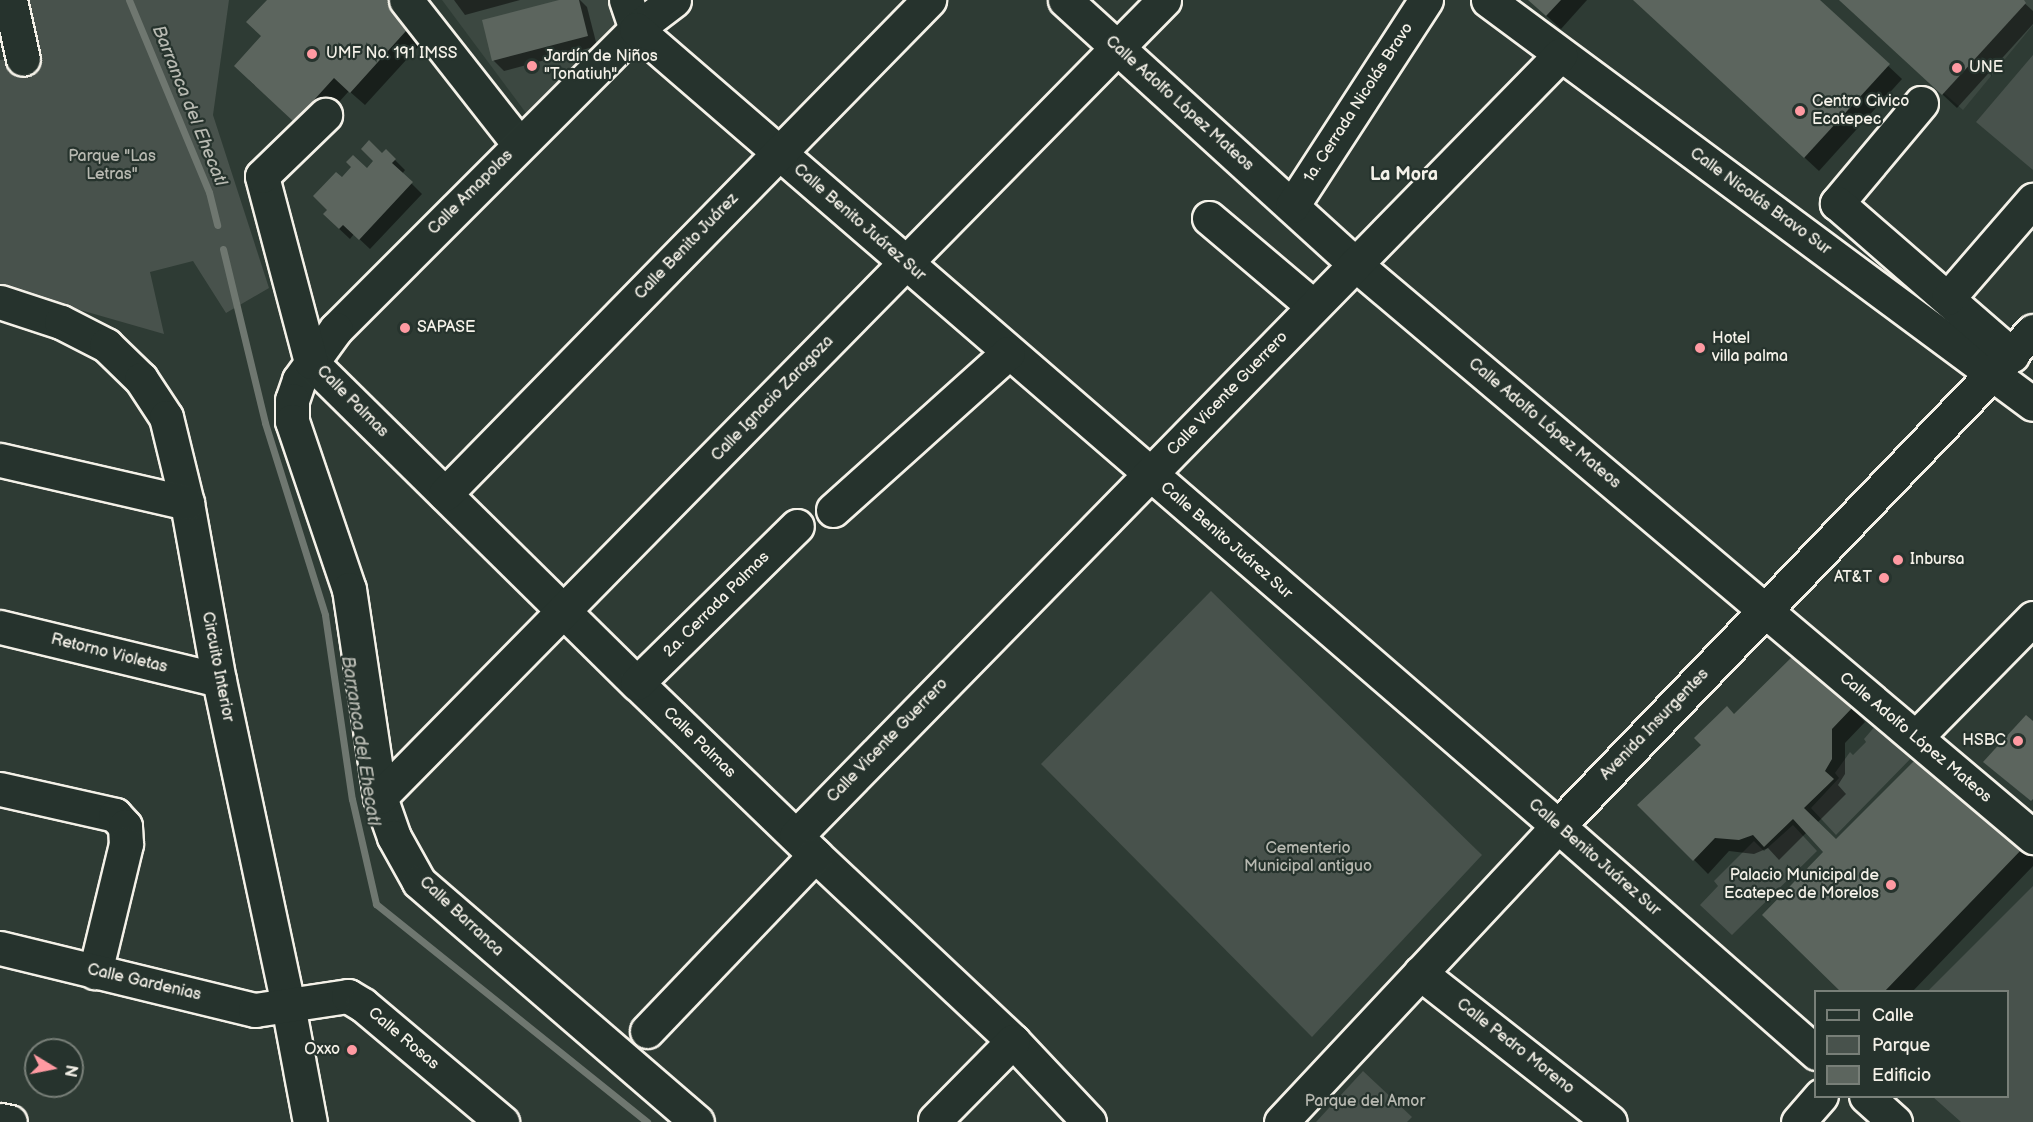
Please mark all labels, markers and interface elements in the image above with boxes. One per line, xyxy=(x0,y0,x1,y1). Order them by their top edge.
street label: 1a. Cerrada Nicolás Bravo xyxy=(1300,20,1418,186)
water label: Barranca del Ehecatl xyxy=(147,22,231,190)
street label: Calle Adolfo López Mateos xyxy=(1101,32,1257,176)
place label: UMF No. 191 IMSS xyxy=(326,44,457,64)
marker: UMF No. 191 IMSS xyxy=(303,45,321,63)
place label: Jardín de Niños "Tonatiuh" xyxy=(544,47,658,85)
place label: UNE xyxy=(1969,58,2003,78)
marker: Jardín de Niños "Tonatiuh" xyxy=(525,59,539,73)
marker: UNE xyxy=(1950,61,1964,75)
place label: Centro Civico Ecatepec xyxy=(1812,92,1909,130)
marker: Centro Civico Ecatepec xyxy=(1793,104,1807,118)
street label: Calle Nicolás Bravo Sur xyxy=(1686,144,1834,260)
park label: Parque "Las Letras" xyxy=(68,147,156,185)
street label: Calle Amapolas xyxy=(425,147,517,239)
street label: Calle Benito Juárez Sur xyxy=(789,160,929,286)
district label: La Mora xyxy=(1370,164,1438,186)
street label: Calle Benito Juárez xyxy=(631,190,743,304)
place label: SAPASE xyxy=(417,318,475,338)
marker: SAPASE xyxy=(398,321,412,335)
street label: Calle Vicente Guerrero xyxy=(1163,328,1293,460)
place label: Hotel villa palma xyxy=(1712,329,1788,367)
street label: Calle Ignacio Zaragoza xyxy=(708,332,838,466)
marker: Hotel villa palma xyxy=(1693,341,1707,355)
street label: Calle Adolfo López Mateos xyxy=(1464,355,1624,493)
street label: Calle Palmas xyxy=(312,362,392,442)
street label: Calle Benito Juárez Sur xyxy=(1156,478,1296,604)
street label: 2a. Cerrada Palmas xyxy=(660,548,774,662)
place label: Inbursa xyxy=(1910,550,1965,570)
marker: Inbursa xyxy=(1891,553,1905,567)
place label: AT&T xyxy=(1834,568,1872,588)
marker: AT&T xyxy=(1877,571,1891,585)
street label: Circuito Interior xyxy=(197,610,237,724)
street label: Retorno Violetas xyxy=(49,630,169,678)
water label: Barranca del Ehecatl xyxy=(336,655,384,827)
street label: Avenida Insurgentes xyxy=(1597,665,1713,785)
street label: Calle Adolfo López Mateos xyxy=(1835,669,1995,807)
street label: Calle Vicente Guerrero xyxy=(823,675,953,807)
street label: Calle Palmas xyxy=(659,704,739,782)
place label: HSBC xyxy=(1962,731,2006,751)
marker: HSBC xyxy=(2011,734,2025,748)
street label: Calle Benito Juárez Sur xyxy=(1524,795,1664,921)
park label: Cementerio Municipal antiguo xyxy=(1244,839,1372,877)
place label: Palacio Municipal de Ecatepec de Morelos xyxy=(1724,866,1879,904)
street label: Calle Barranca xyxy=(415,873,507,961)
marker: Palacio Municipal de Ecatepec de Morelos xyxy=(1884,878,1898,892)
street label: Calle Gardenias xyxy=(85,961,203,1005)
legend xyxy=(1814,990,2009,1098)
street label: Calle Pedro Moreno xyxy=(1452,995,1578,1099)
street label: Calle Rosas xyxy=(364,1004,442,1074)
text: Calle xyxy=(1872,1005,1914,1026)
text: Parque xyxy=(1872,1035,1930,1056)
north arrow xyxy=(24,1038,84,1098)
place label: Oxxo xyxy=(304,1040,340,1060)
marker: Oxxo xyxy=(345,1043,359,1057)
text: N xyxy=(60,1063,81,1078)
text: Edificio xyxy=(1872,1065,1931,1086)
park label: Parque del Amor xyxy=(1305,1092,1425,1112)

